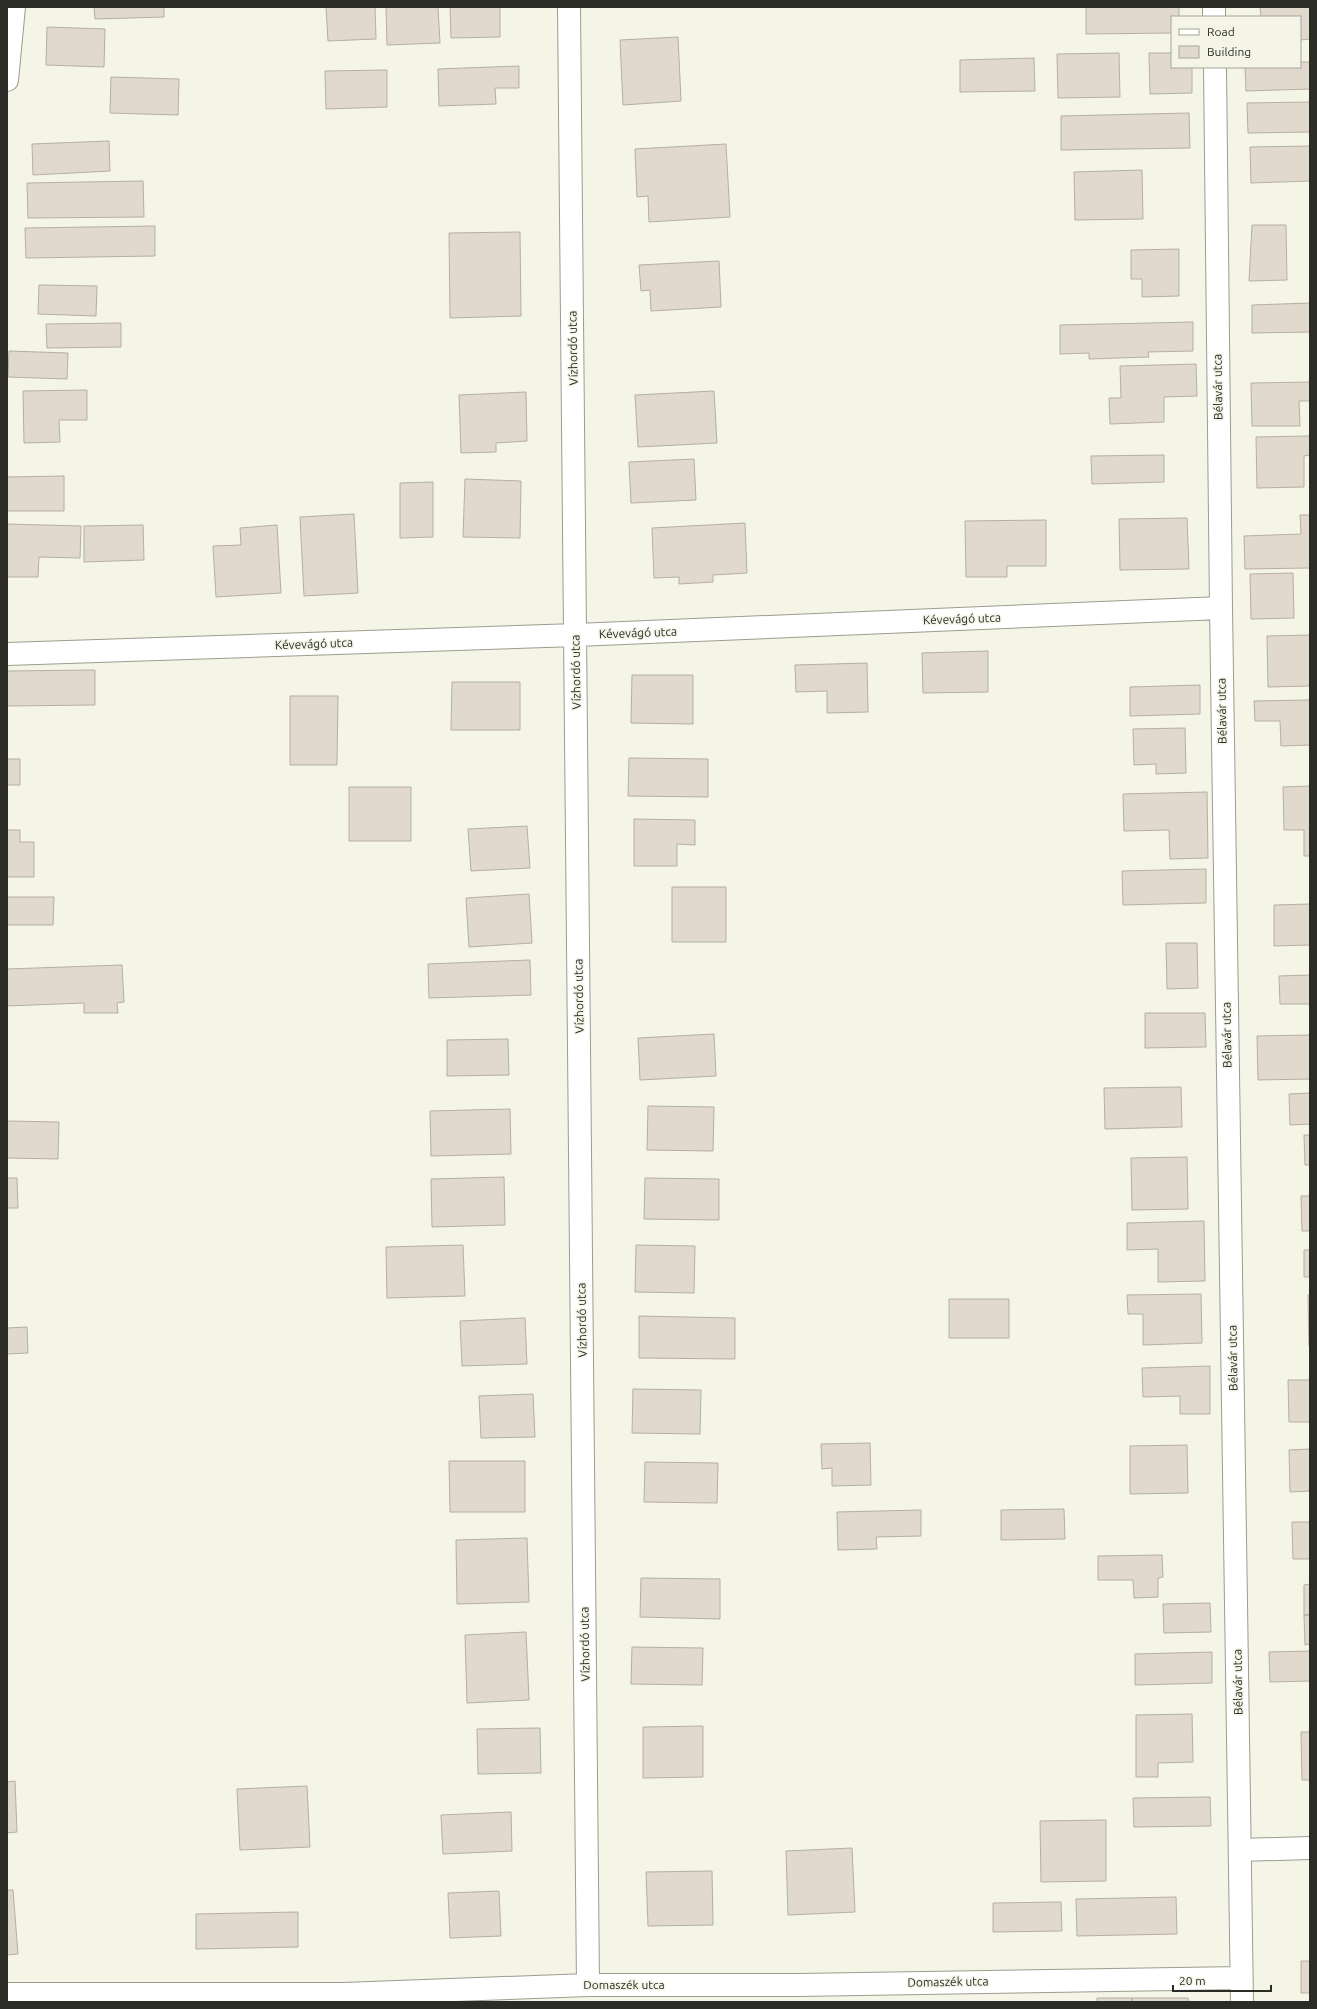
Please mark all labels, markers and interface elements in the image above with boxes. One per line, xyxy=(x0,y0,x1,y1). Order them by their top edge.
legend xyxy=(1171,16,1301,68)
text: Road xyxy=(1207,25,1235,38)
text: Building xyxy=(1207,45,1251,58)
street label: Vízhordó utca xyxy=(565,310,580,386)
street label: Bélavár utca xyxy=(1210,354,1225,420)
street label: Kévevágó utca xyxy=(923,611,1001,626)
street label: Kévevágó utca xyxy=(599,625,677,640)
street label: Vízhordó utca xyxy=(568,634,583,710)
street label: Kévevágó utca xyxy=(275,636,353,651)
street label: Bélavár utca xyxy=(1214,678,1229,744)
street label: Vízhordó utca xyxy=(571,958,586,1034)
street label: Bélavár utca xyxy=(1219,1002,1234,1068)
street label: Vízhordó utca xyxy=(574,1282,589,1358)
street label: Bélavár utca xyxy=(1225,1325,1240,1391)
street label: Vízhordó utca xyxy=(577,1606,592,1682)
street label: Bélavár utca xyxy=(1230,1649,1245,1715)
scale bar xyxy=(1173,1967,1271,1993)
street label: Domaszék utca xyxy=(907,1974,989,1989)
text: 20 m xyxy=(1179,1974,1206,1987)
street label: Domaszék utca xyxy=(583,1978,665,1991)

